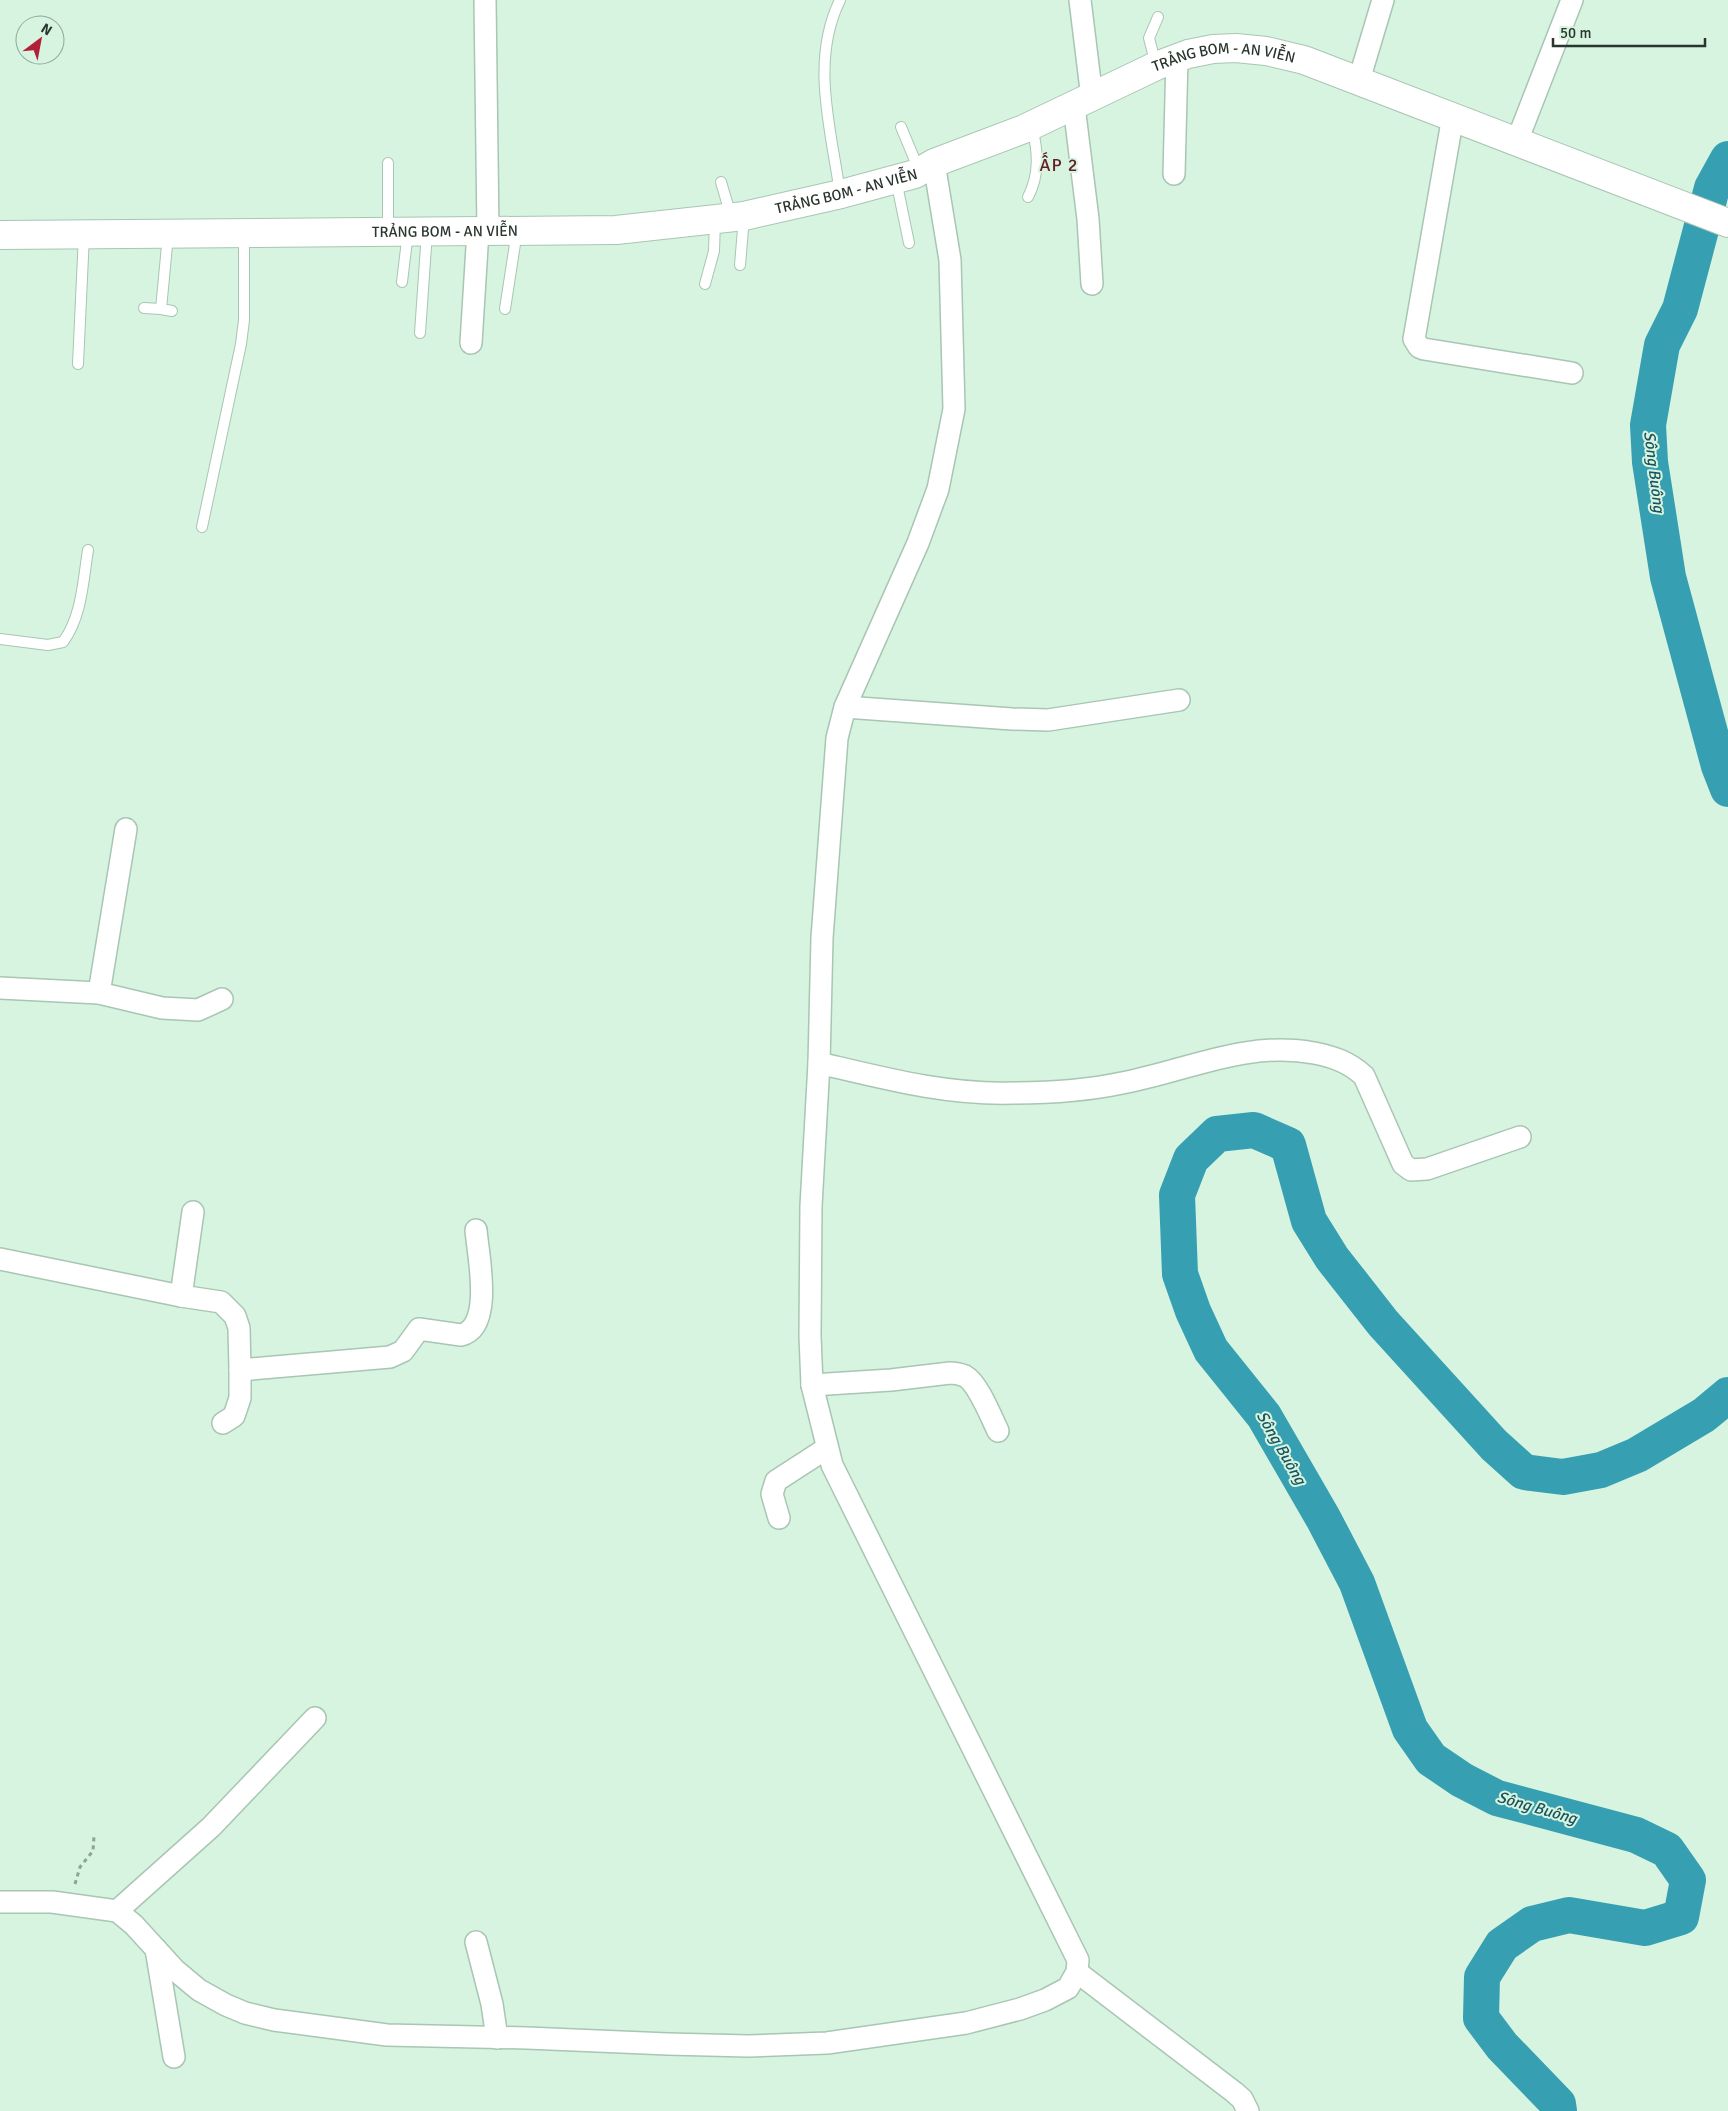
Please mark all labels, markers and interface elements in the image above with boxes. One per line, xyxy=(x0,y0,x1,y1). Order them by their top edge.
north arrow xyxy=(15,15,65,65)
scale bar xyxy=(1553,15,1706,47)
text: N xyxy=(38,20,55,39)
text: 50 m xyxy=(1560,24,1591,42)
street label: TRẢNG BOM - AN VIỄN xyxy=(1150,39,1297,76)
district label: ẤP 2 xyxy=(1040,151,1078,176)
street label: TRẢNG BOM - AN VIỄN xyxy=(773,164,919,218)
street label: TRẢNG BOM - AN VIỄN xyxy=(372,218,518,241)
water label: Sông Buông xyxy=(1639,430,1669,515)
water label: Sông Buông xyxy=(1252,1408,1311,1490)
water label: Sông Buông xyxy=(1495,1787,1581,1829)

